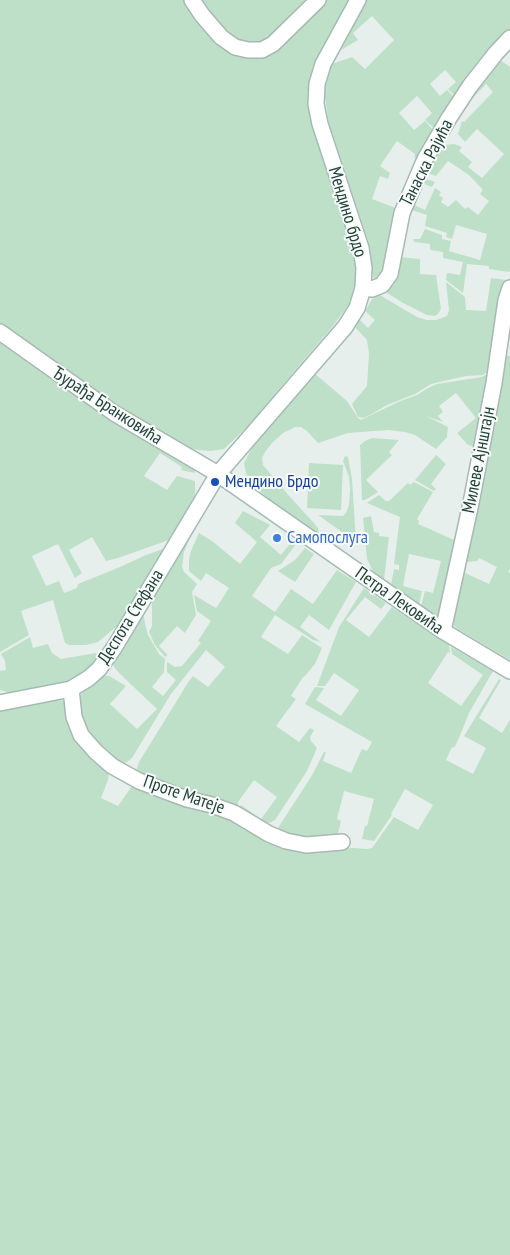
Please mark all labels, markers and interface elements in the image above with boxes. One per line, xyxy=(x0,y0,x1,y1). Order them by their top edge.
street label: Танаска Рајића xyxy=(396,116,458,210)
street label: Мендино брдо xyxy=(323,164,371,260)
street label: Ђурађа Бранковића xyxy=(48,362,166,450)
street label: Милеве Ајнштајн xyxy=(458,405,500,515)
place label: Мендино Брдо xyxy=(225,471,318,493)
marker: Мендино Брдо xyxy=(209,476,221,488)
place label: Самопослуга xyxy=(287,527,368,549)
marker: Самопослуга xyxy=(271,532,283,544)
street label: Петра Лековића xyxy=(351,563,447,639)
street label: Деспота Стефана xyxy=(93,566,169,668)
street label: Проте Матеје xyxy=(140,771,228,819)

